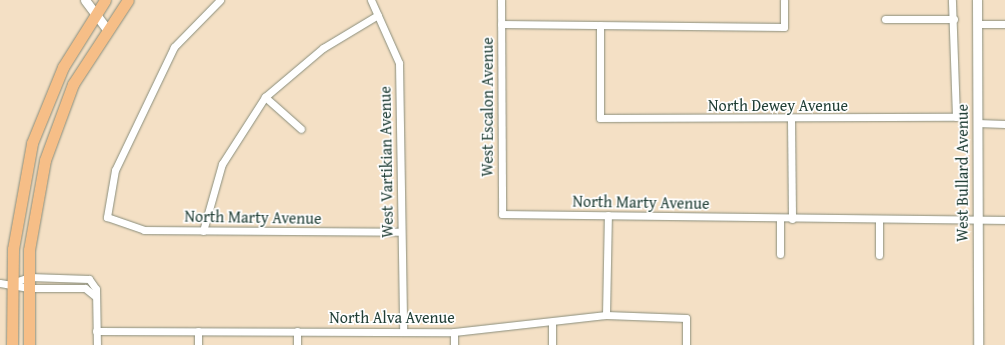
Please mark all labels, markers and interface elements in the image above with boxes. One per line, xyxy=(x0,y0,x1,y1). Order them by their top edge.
street label: West Escalon Avenue xyxy=(477,37,497,177)
street label: West Vartikian Avenue xyxy=(375,86,397,238)
street label: North Dewey Avenue xyxy=(708,95,848,115)
street label: West Bullard Avenue xyxy=(952,104,972,242)
street label: North Marty Avenue xyxy=(572,191,710,213)
street label: North Marty Avenue xyxy=(184,206,322,228)
street label: North Alva Avenue xyxy=(329,307,455,327)

